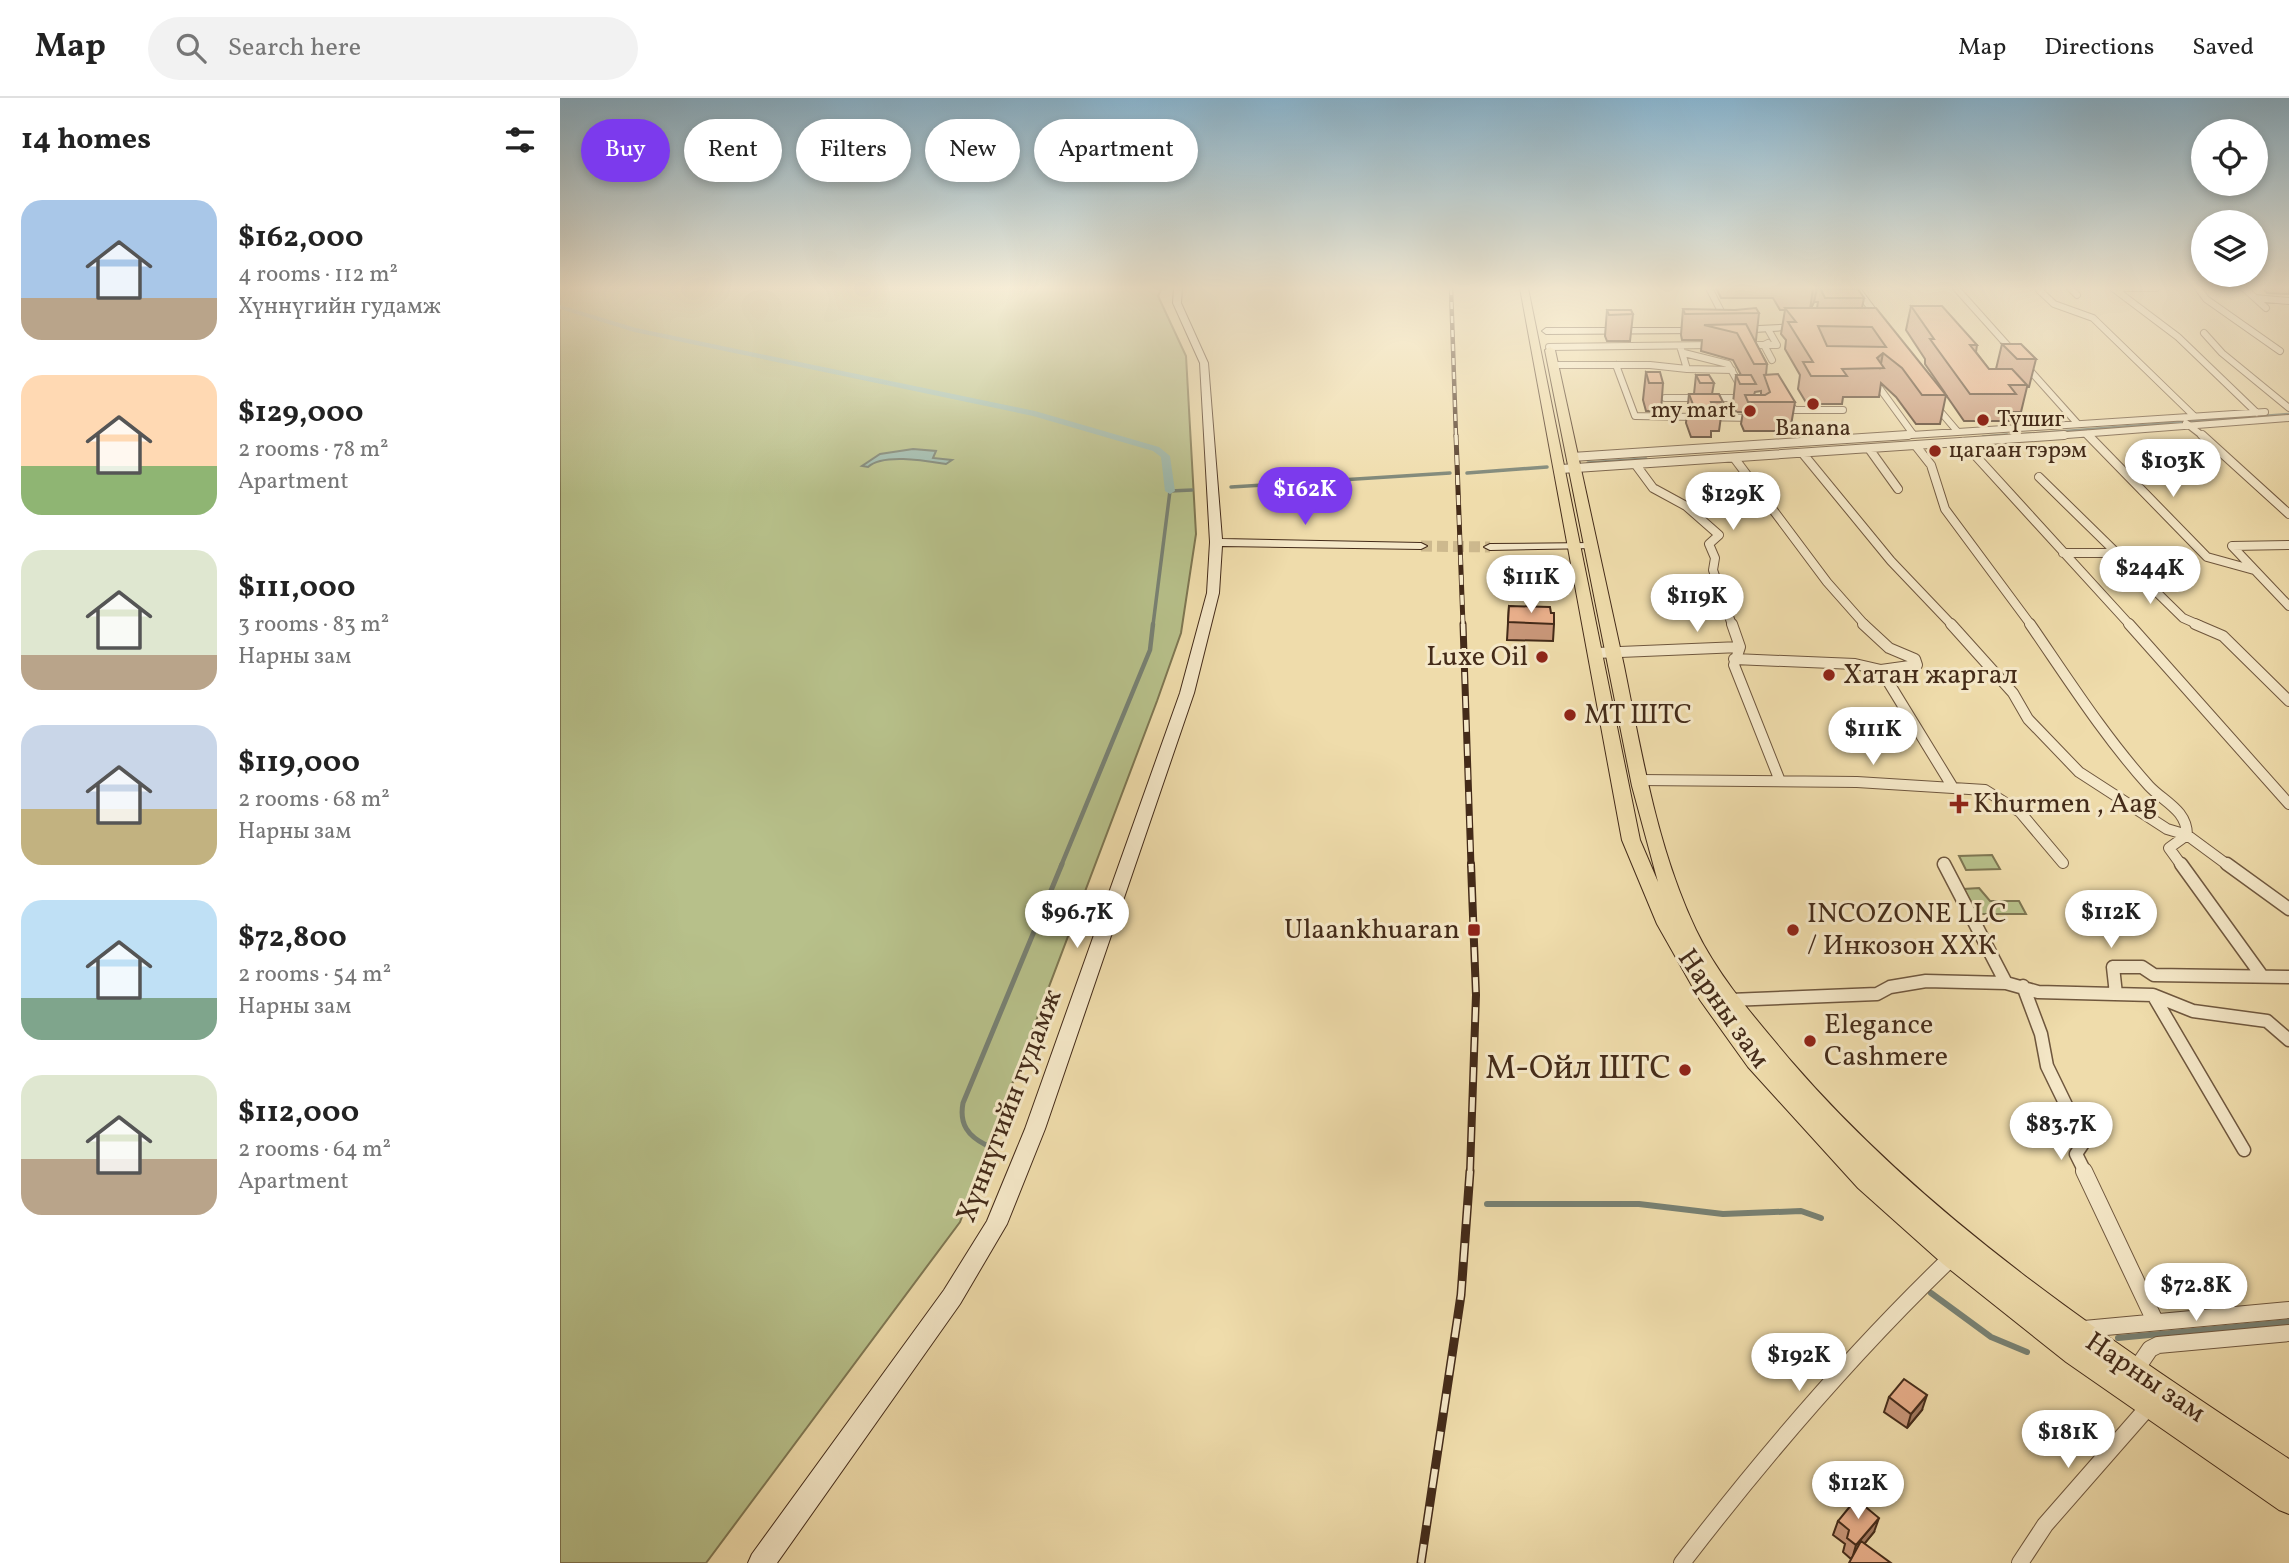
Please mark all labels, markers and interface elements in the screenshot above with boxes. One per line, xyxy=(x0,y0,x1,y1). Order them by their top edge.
search box xyxy=(148,17,638,80)
text: Map xyxy=(35,25,106,71)
icon: search xyxy=(172,29,210,67)
text: Search here xyxy=(228,30,361,66)
text: Map xyxy=(1958,31,2006,65)
text: Directions xyxy=(2044,31,2154,65)
text: Saved xyxy=(2192,31,2254,65)
text: 14 homes xyxy=(21,119,151,161)
chip: Buy xyxy=(581,119,670,182)
chip: Rent xyxy=(684,119,782,182)
chip: Filters xyxy=(796,119,911,182)
chip: New xyxy=(925,119,1020,182)
chip: Apartment xyxy=(1034,119,1198,182)
map controls xyxy=(2191,119,2268,287)
button: locate xyxy=(2191,119,2268,196)
icon: filters xyxy=(501,121,539,159)
button: layers xyxy=(2191,210,2268,287)
text: $162,000 xyxy=(238,217,364,259)
icon: home xyxy=(77,228,161,312)
text: 4 rooms · 112 m² xyxy=(238,259,398,291)
text: Хүннүгийн гудамж xyxy=(238,291,441,323)
text: $129,000 xyxy=(238,392,364,434)
place label: my mart xyxy=(1651,395,1736,427)
marker: Banana xyxy=(1805,396,1821,412)
icon: home xyxy=(77,403,161,487)
marker: my mart xyxy=(1742,403,1758,419)
place label: Түшиг xyxy=(1997,404,2065,436)
marker: Түшиг xyxy=(1975,412,1991,428)
place label: Banana xyxy=(1775,413,1851,445)
text: 2 rooms · 78 m² xyxy=(238,434,389,466)
place label: цагаан тэрэм xyxy=(1949,435,2087,467)
pin: $103K xyxy=(2124,440,2222,499)
marker: цагаан тэрэм xyxy=(1927,443,1943,459)
text: $103K xyxy=(2141,446,2205,478)
text: Apartment xyxy=(238,466,349,498)
pin: $162K xyxy=(1256,468,1354,527)
pin: $129K xyxy=(1684,472,1782,532)
text: $162K xyxy=(1273,474,1337,506)
text: $129K xyxy=(1701,479,1765,511)
pin: $244K xyxy=(2101,546,2199,606)
text: $244K xyxy=(2116,553,2185,585)
pin: $111K xyxy=(1482,556,1580,615)
text: $111K xyxy=(1502,562,1560,594)
text: $111,000 xyxy=(238,567,356,609)
pin: $119K xyxy=(1648,574,1746,634)
icon: home xyxy=(77,578,161,662)
text: $119K xyxy=(1667,581,1727,613)
text: 3 rooms · 83 m² xyxy=(238,609,389,641)
place label: Luxe Oil xyxy=(1426,638,1528,677)
text: Нарны зам xyxy=(238,641,351,673)
marker: Luxe Oil xyxy=(1534,649,1550,665)
place label: Хатан жаргал xyxy=(1843,656,2018,695)
marker: Хатан жаргал xyxy=(1821,667,1837,683)
place label: МТ ШТС xyxy=(1584,696,1692,735)
marker: МТ ШТС xyxy=(1562,707,1578,723)
pin: $111K xyxy=(1824,708,1922,767)
text: $111K xyxy=(1844,714,1902,746)
text: $119,000 xyxy=(238,742,360,784)
icon: home xyxy=(77,753,161,837)
text: 2 rooms · 68 m² xyxy=(238,784,390,816)
place label: Khurmen , Aag xyxy=(1973,785,2157,824)
marker: Khurmen , Aag xyxy=(1951,796,1967,812)
text: Нарны зам xyxy=(238,816,351,848)
pin: $96.7K xyxy=(1020,890,1134,950)
pin: $112K xyxy=(2062,890,2160,950)
place label: INCOZONE LLC / Инкозон ХХК xyxy=(1807,895,2007,966)
text: $96.7K xyxy=(1041,897,1113,929)
text: $112K xyxy=(2081,897,2141,929)
place label: Ulaankhuaran xyxy=(1284,911,1460,950)
text: $72,800 xyxy=(238,917,347,959)
marker: Ulaankhuaran xyxy=(1466,922,1482,938)
marker: INCOZONE LLC / Инкозон ХХК xyxy=(1785,922,1801,938)
icon: home xyxy=(77,928,161,1012)
street label: Нарны зам xyxy=(1667,941,1779,1077)
text: 2 rooms · 54 m² xyxy=(238,959,391,991)
street label: Хүннүгийн гудамж xyxy=(948,984,1072,1228)
text: Нарны зам xyxy=(238,991,351,1023)
place label: Elegance Cashmere xyxy=(1824,1006,1948,1077)
marker: Elegance Cashmere xyxy=(1802,1033,1818,1049)
place label: M-Ойл ШТС xyxy=(1485,1047,1671,1093)
marker: M-Ойл ШТС xyxy=(1677,1062,1693,1078)
text: $112,000 xyxy=(238,1092,359,1134)
pin: $83.7K xyxy=(2004,1102,2118,1162)
icon: home xyxy=(77,1103,161,1187)
text: $83.7K xyxy=(2026,1109,2096,1141)
text: 2 rooms · 64 m² xyxy=(238,1134,391,1166)
text: Apartment xyxy=(238,1166,349,1198)
pin: $72.8K xyxy=(2139,1264,2253,1323)
text: $72.8K xyxy=(2160,1270,2232,1302)
street label: Нарны зам xyxy=(2077,1323,2213,1433)
pin: $192K xyxy=(1750,1334,1848,1393)
text: $192K xyxy=(1767,1340,1831,1372)
pin: $181K xyxy=(2019,1410,2117,1470)
text: $181K xyxy=(2038,1417,2098,1449)
pin: $112K xyxy=(1809,1462,1907,1521)
text: $112K xyxy=(1828,1468,1888,1500)

